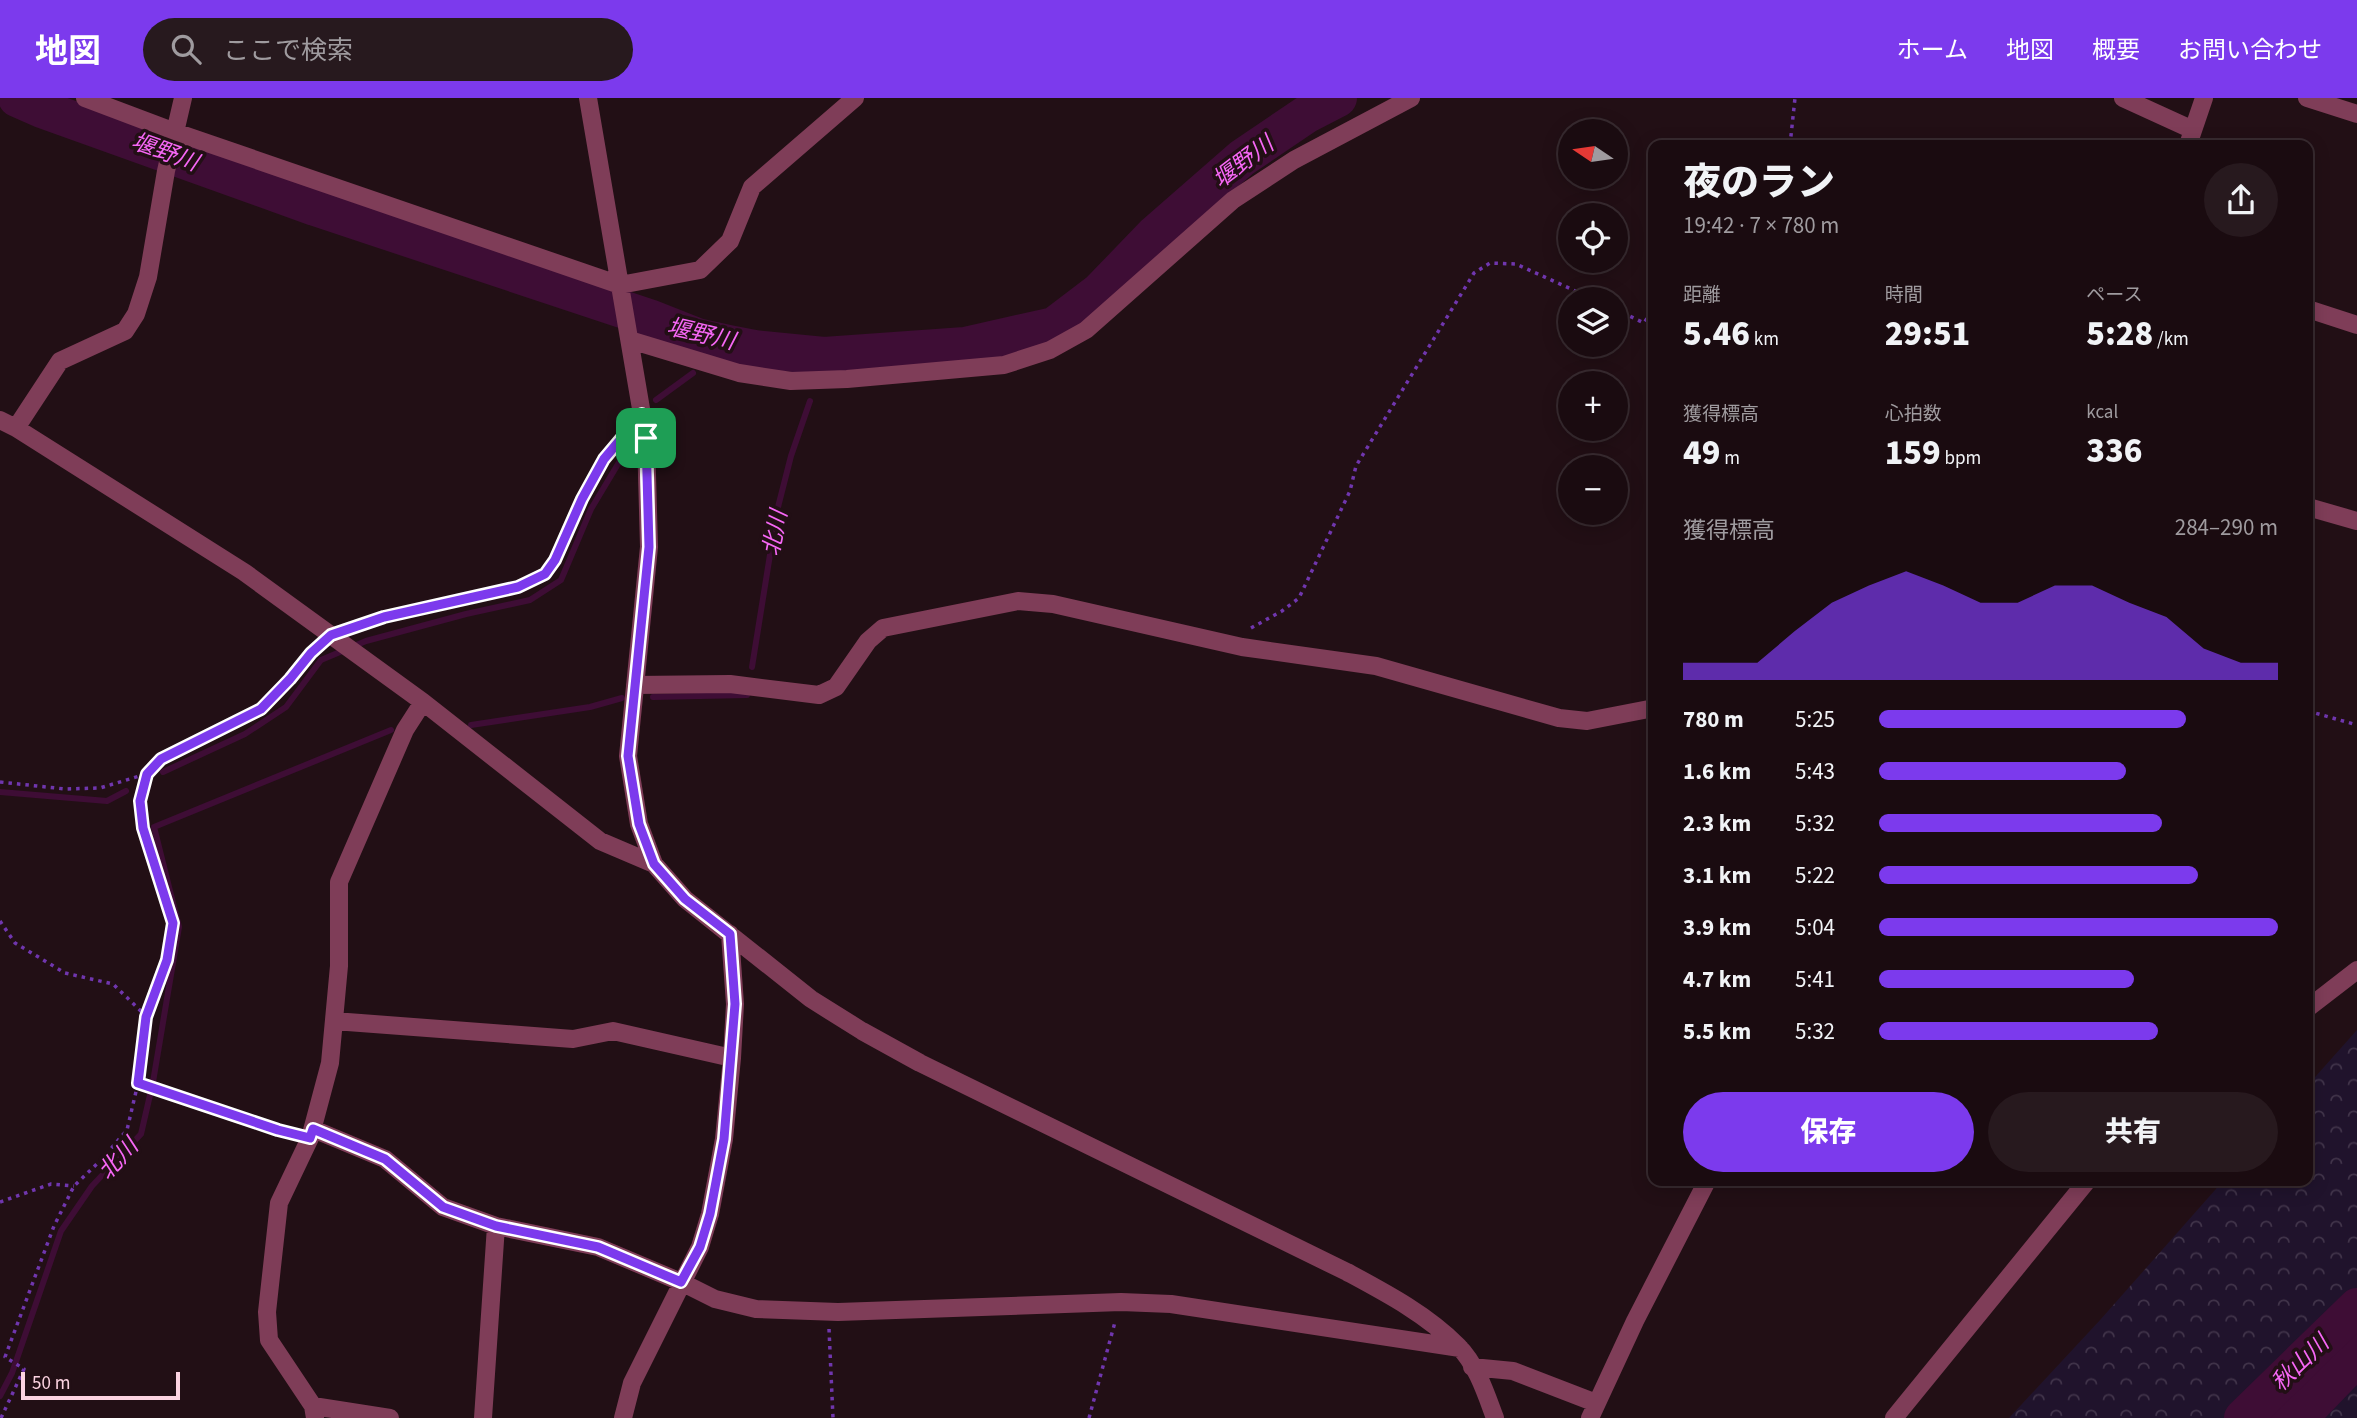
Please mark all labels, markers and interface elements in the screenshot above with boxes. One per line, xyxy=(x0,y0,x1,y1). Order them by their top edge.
search box xyxy=(143,18,633,81)
text: 地図 xyxy=(35,28,101,75)
icon: search xyxy=(167,30,205,68)
text: ここで検索 xyxy=(223,32,353,69)
text: ホーム xyxy=(1897,33,1968,68)
text: 地図 xyxy=(2006,33,2054,68)
text: 概要 xyxy=(2092,33,2140,68)
text: お問い合わせ xyxy=(2178,33,2322,68)
north arrow xyxy=(1558,119,1628,189)
map controls xyxy=(1558,119,1628,525)
water label: 堰野川 xyxy=(127,125,206,180)
water label: 堰野川 xyxy=(1206,126,1283,196)
text: 夜のラン xyxy=(1683,156,1835,210)
button: share xyxy=(2204,163,2278,237)
button: locate xyxy=(1558,203,1628,273)
text: 19:42 · 7 × 780 m xyxy=(1683,209,1839,242)
text: 距離 xyxy=(1683,282,1721,309)
text: 時間 xyxy=(1885,282,1923,309)
text: ペース xyxy=(2086,282,2142,309)
button: layers xyxy=(1558,287,1628,357)
text: 5.46 xyxy=(1683,309,1750,359)
text: 29:51 xyxy=(1885,309,1970,359)
text: 5:28 xyxy=(2086,309,2153,359)
water label: 堰野川 xyxy=(664,310,741,359)
text: km xyxy=(1750,326,1779,353)
text: /km xyxy=(2153,326,2189,353)
button: + xyxy=(1558,371,1628,441)
text: kcal xyxy=(2086,399,2118,426)
text: 獲得標高 xyxy=(1683,401,1759,428)
text: 心拍数 xyxy=(1885,401,1942,428)
pin xyxy=(616,408,676,468)
icon: arrive xyxy=(627,419,665,457)
text: 336 xyxy=(2086,426,2142,476)
text: 49 xyxy=(1683,428,1720,478)
text: 159 xyxy=(1885,428,1941,478)
text: m xyxy=(1720,445,1740,472)
text: bpm xyxy=(1941,445,1981,472)
button: − xyxy=(1558,455,1628,525)
water label: 北川 xyxy=(754,504,796,559)
text: 284–290 m xyxy=(2175,511,2278,544)
text: 獲得標高 xyxy=(1683,514,1775,547)
text: 780 m xyxy=(1683,703,1744,736)
text: 5:25 xyxy=(1795,703,1835,736)
text: 1.6 km xyxy=(1683,755,1751,788)
text: 5:43 xyxy=(1795,755,1835,788)
text: 2.3 km xyxy=(1683,807,1751,840)
text: 5:32 xyxy=(1795,807,1835,840)
text: 3.1 km xyxy=(1683,859,1751,892)
text: 5:22 xyxy=(1795,859,1835,892)
text: 3.9 km xyxy=(1683,911,1751,944)
text: 5:04 xyxy=(1795,911,1835,944)
text: 4.7 km xyxy=(1683,963,1751,996)
text: 5:41 xyxy=(1795,963,1835,996)
text: 5.5 km xyxy=(1683,1015,1751,1048)
text: 5:32 xyxy=(1795,1015,1835,1048)
button: 保存 xyxy=(1683,1092,1974,1172)
button: 共有 xyxy=(1988,1092,2278,1172)
water label: 北川 xyxy=(90,1129,148,1187)
water label: 秋山川 xyxy=(2264,1325,2338,1399)
scale bar xyxy=(21,1369,180,1401)
text: 50 m xyxy=(32,1370,70,1397)

